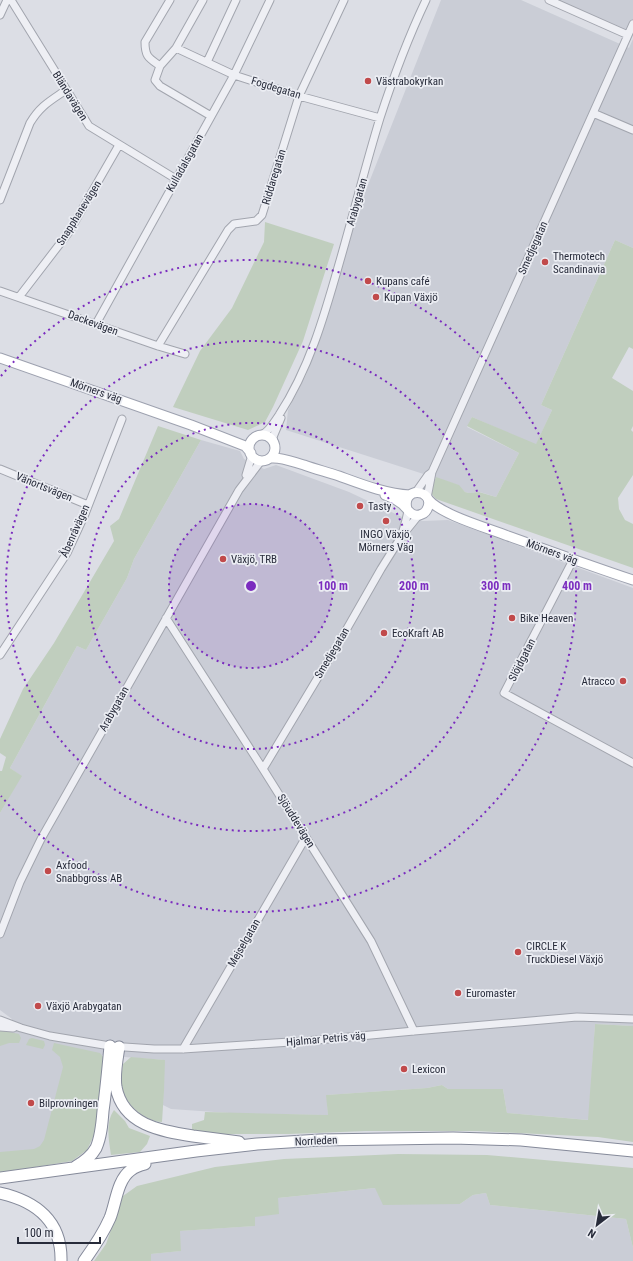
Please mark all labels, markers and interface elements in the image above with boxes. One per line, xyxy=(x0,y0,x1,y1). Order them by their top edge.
street label: Bländavägen xyxy=(50,69,90,123)
street label: Fogdegatan xyxy=(250,74,302,102)
place label: Västrabokyrkan xyxy=(376,75,443,88)
marker: Västrabokyrkan xyxy=(363,76,373,86)
street label: Kulladalsgatan xyxy=(164,132,206,194)
street label: Riddaregatan xyxy=(259,148,289,206)
street label: Arabygatan xyxy=(344,177,370,227)
street label: Snapphanevägen xyxy=(54,178,104,248)
street label: Smedjegatan xyxy=(516,219,550,277)
place label: Thermotech Scandinavia xyxy=(553,250,605,276)
marker: Thermotech Scandinavia xyxy=(540,257,550,267)
place label: Kupans café xyxy=(376,275,430,288)
marker: Kupans café xyxy=(363,276,373,286)
place label: Kupan Växjö xyxy=(384,291,438,304)
marker: Kupan Växjö xyxy=(371,292,381,302)
street label: Dackevägen xyxy=(66,308,120,338)
street label: Mörners väg xyxy=(68,376,124,406)
street label: Vänortsvägen xyxy=(14,470,74,504)
place label: Tasty xyxy=(368,500,392,513)
marker: Tasty xyxy=(355,501,365,511)
street label: Åbenråvägen xyxy=(57,502,92,559)
marker: INGO Växjö, Mörners Väg xyxy=(381,516,391,526)
place label: INGO Växjö, Mörners Väg xyxy=(358,528,414,554)
street label: Mörners väg xyxy=(524,537,580,567)
place label: Växjö, TRB xyxy=(231,553,277,566)
marker: Växjö, TRB xyxy=(218,554,228,564)
centre of rings xyxy=(244,579,258,593)
text: 100 m xyxy=(318,579,348,593)
text: 200 m xyxy=(399,579,429,593)
text: 300 m xyxy=(481,579,511,593)
text: 400 m xyxy=(562,579,592,593)
place label: Bike Heaven xyxy=(520,612,573,625)
marker: Bike Heaven xyxy=(507,613,517,623)
street label: Smedjegatan xyxy=(312,625,352,681)
place label: EcoKraft AB xyxy=(392,627,444,640)
marker: EcoKraft AB xyxy=(379,628,389,638)
street label: Slöjdgatan xyxy=(506,636,538,684)
place label: Atracco xyxy=(581,675,615,688)
marker: Atracco xyxy=(618,676,628,686)
street label: Arabygatan xyxy=(96,684,132,734)
street label: Sjöuddevägen xyxy=(274,792,318,850)
place label: Axfood Snabbgross AB xyxy=(56,859,122,885)
marker: Axfood Snabbgross AB xyxy=(43,866,53,876)
street label: Mejselgatan xyxy=(225,917,263,969)
place label: CIRCLE K TruckDiesel Växjö xyxy=(526,940,604,966)
marker: CIRCLE K TruckDiesel Växjö xyxy=(513,947,523,957)
place label: Euromaster xyxy=(466,987,516,1000)
marker: Euromaster xyxy=(453,988,463,998)
place label: Växjö Arabygatan xyxy=(46,1000,122,1013)
marker: Växjö Arabygatan xyxy=(33,1001,43,1011)
street label: Hjalmar Petris väg xyxy=(286,1029,366,1049)
place label: Lexicon xyxy=(412,1063,446,1076)
marker: Lexicon xyxy=(399,1064,409,1074)
place label: Bilprovningen xyxy=(39,1097,98,1110)
marker: Bilprovningen xyxy=(26,1098,36,1108)
street label: Norrleden xyxy=(294,1133,338,1149)
north arrow xyxy=(577,1205,617,1245)
scale bar xyxy=(18,1219,100,1245)
text: 100 m xyxy=(24,1226,54,1240)
text: N xyxy=(586,1226,598,1240)

